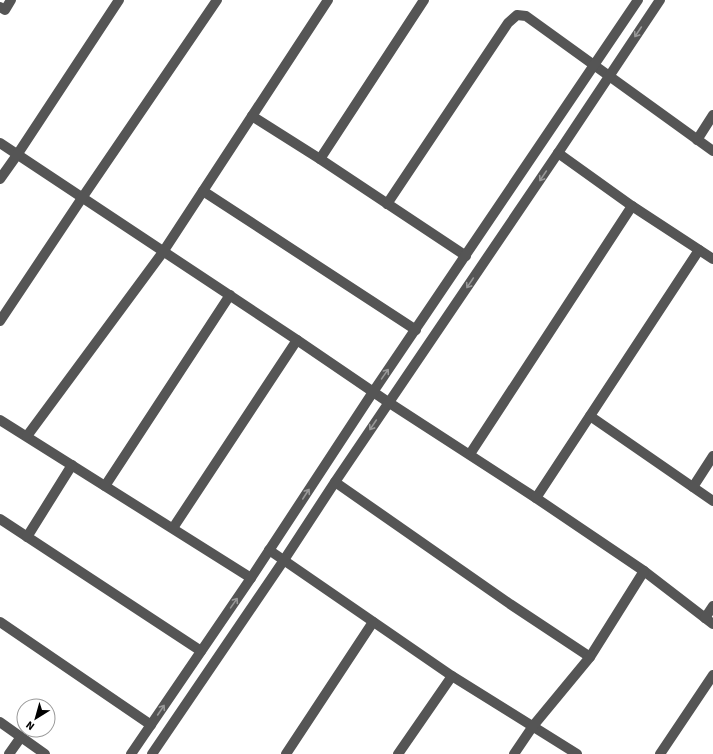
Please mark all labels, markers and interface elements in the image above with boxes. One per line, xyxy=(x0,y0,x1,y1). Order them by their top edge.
one-way arrow xyxy=(634,27,642,38)
one-way arrow xyxy=(539,170,547,181)
one-way arrow xyxy=(465,277,473,289)
one-way arrow xyxy=(381,369,389,380)
one-way arrow xyxy=(369,419,377,430)
one-way arrow xyxy=(302,489,310,500)
one-way arrow xyxy=(230,597,238,608)
north arrow xyxy=(16,698,56,738)
one-way arrow xyxy=(157,705,165,716)
text: N xyxy=(23,717,38,734)

